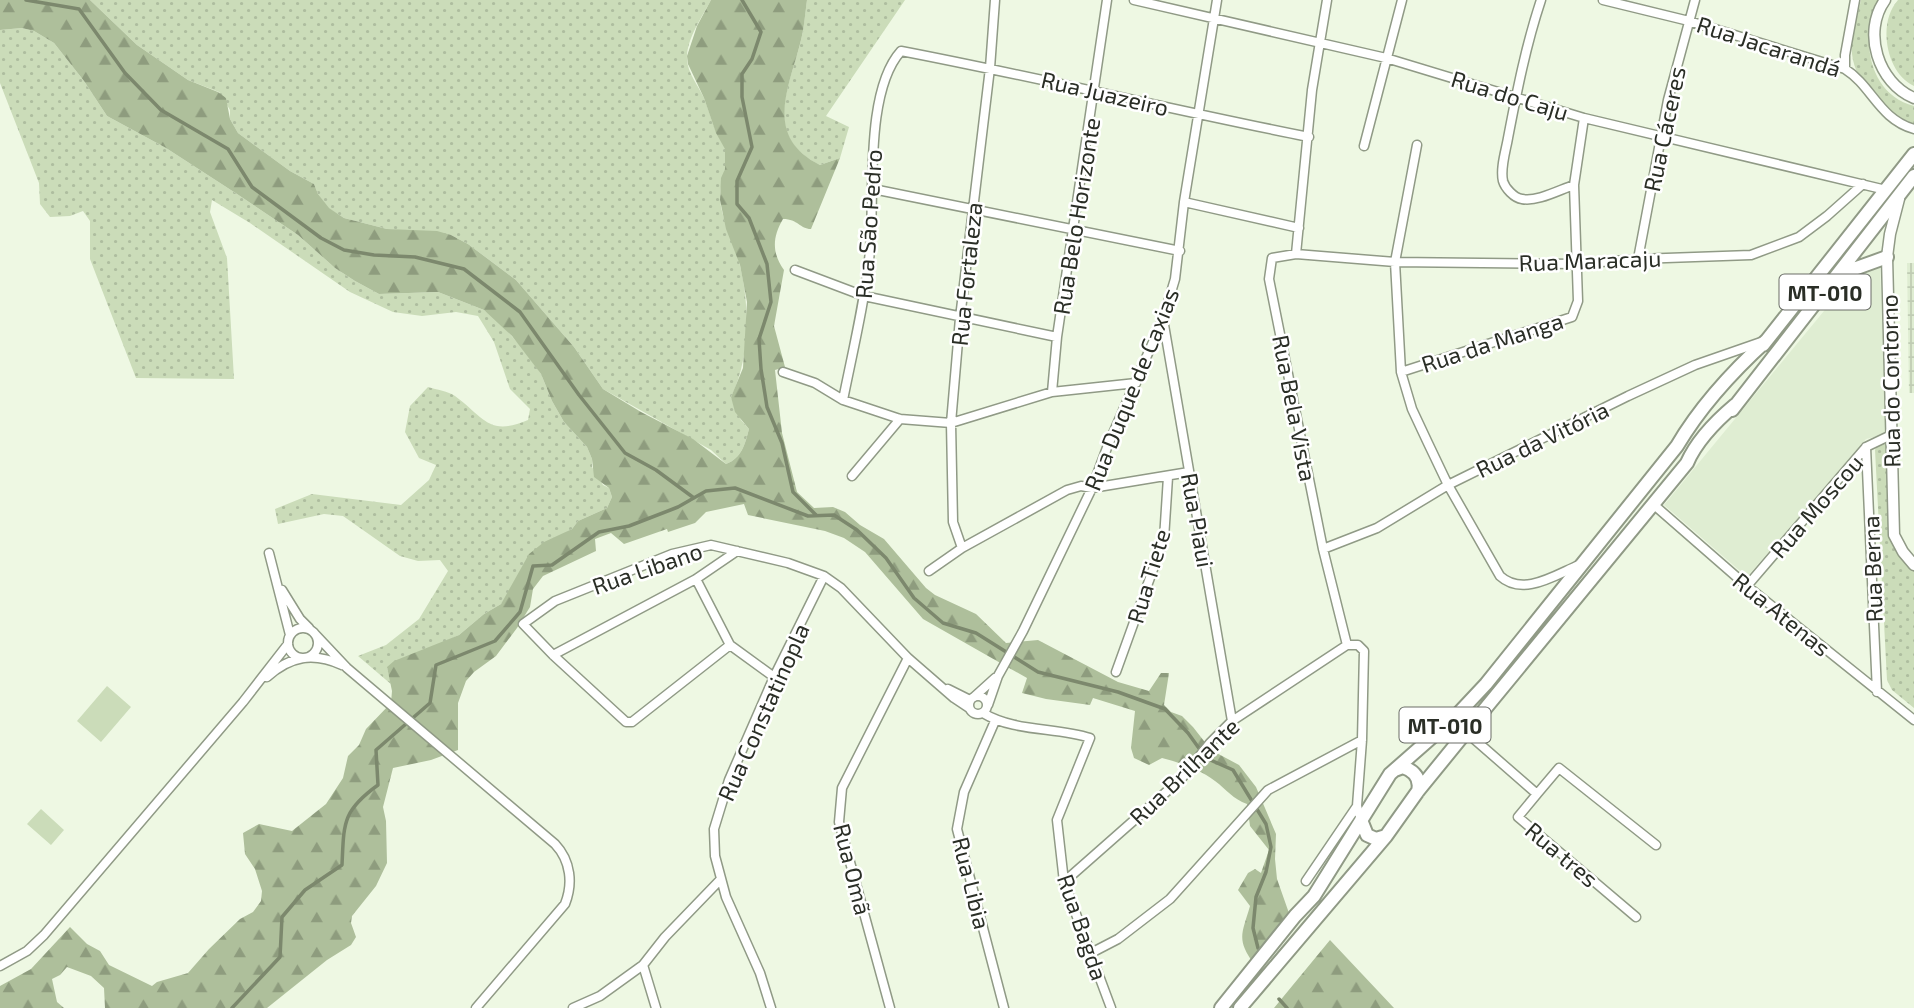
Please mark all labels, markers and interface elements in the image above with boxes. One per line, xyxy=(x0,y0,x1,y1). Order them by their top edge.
street label: Rua Jacarandá xyxy=(1693,10,1845,82)
street label: Rua do Caju xyxy=(1448,64,1572,126)
street label: Rua Cáceres xyxy=(1637,64,1691,194)
street label: Rua Juazeiro xyxy=(1039,65,1171,121)
street label: Rua Belo Horizonte xyxy=(1047,115,1105,317)
street label: Rua São Pedro xyxy=(849,148,887,300)
street label: Rua Fortaleza xyxy=(945,201,987,347)
street label: Rua Maracaju xyxy=(1518,244,1662,276)
road number: MT-010 xyxy=(1780,274,1870,310)
street label: Rua Duque de Caxias xyxy=(1078,284,1184,494)
street label: Rua do Contorno xyxy=(1874,294,1906,468)
street label: Rua da Manga xyxy=(1418,306,1566,378)
street label: Rua Bela Vista xyxy=(1267,332,1323,484)
street label: Rua da Vitória xyxy=(1471,395,1613,483)
street label: Rua Moscou xyxy=(1764,449,1868,563)
street label: Rua Piaui xyxy=(1176,470,1220,570)
street label: Rua Berna xyxy=(1856,515,1888,623)
street label: Rua Tiete xyxy=(1120,525,1176,627)
street label: Rua Libano xyxy=(588,536,706,600)
street label: Rua Atenas xyxy=(1728,566,1836,662)
street label: Rua Constatinopla xyxy=(711,619,815,805)
road number: MT-010 xyxy=(1400,708,1490,742)
street label: Rua Brilhante xyxy=(1123,712,1245,830)
street label: Rua tres xyxy=(1520,816,1604,892)
street label: Rua Omã xyxy=(828,820,878,918)
street label: Rua Libia xyxy=(947,834,997,932)
street label: Rua Bagda xyxy=(1052,870,1114,984)

